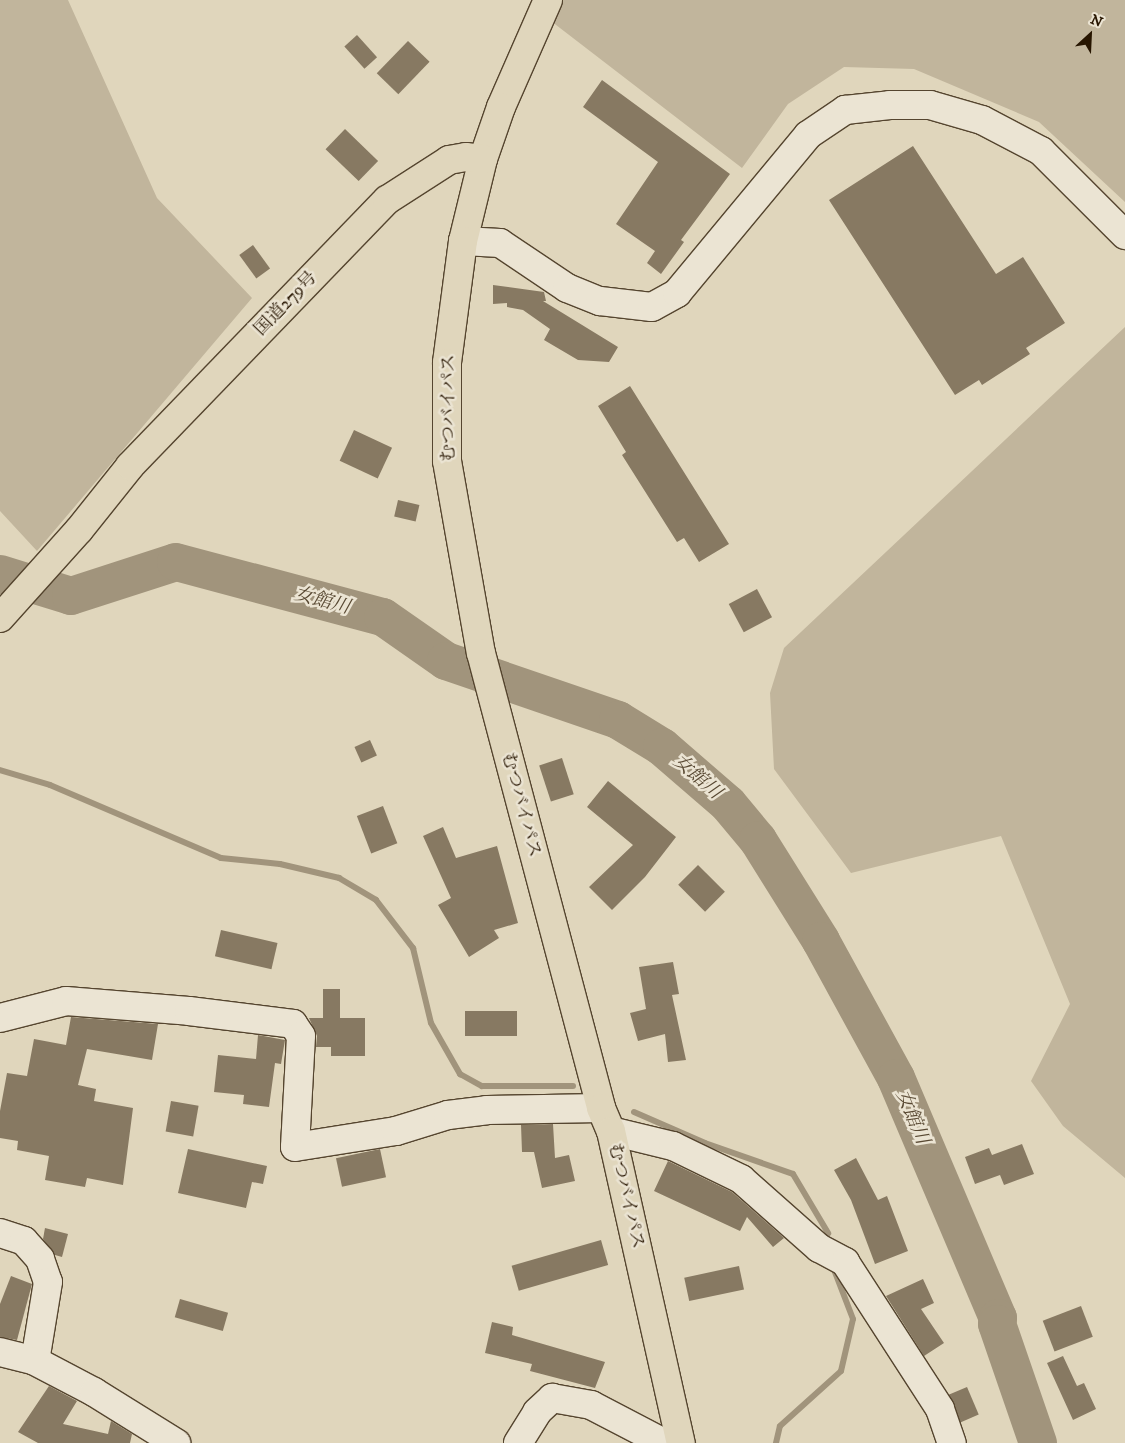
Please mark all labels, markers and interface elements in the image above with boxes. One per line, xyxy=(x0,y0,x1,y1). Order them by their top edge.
north arrow xyxy=(1065,10,1115,60)
text: N xyxy=(1087,11,1105,32)
street label: 国道279号 xyxy=(250,267,322,341)
street label: むつバイパス xyxy=(438,354,460,462)
water label: 女館川 xyxy=(292,583,352,619)
street label: むつバイパス xyxy=(497,750,545,860)
water label: 女館川 xyxy=(668,750,726,804)
water label: 女館川 xyxy=(890,1086,934,1148)
street label: むつバイパス xyxy=(603,1141,649,1251)

